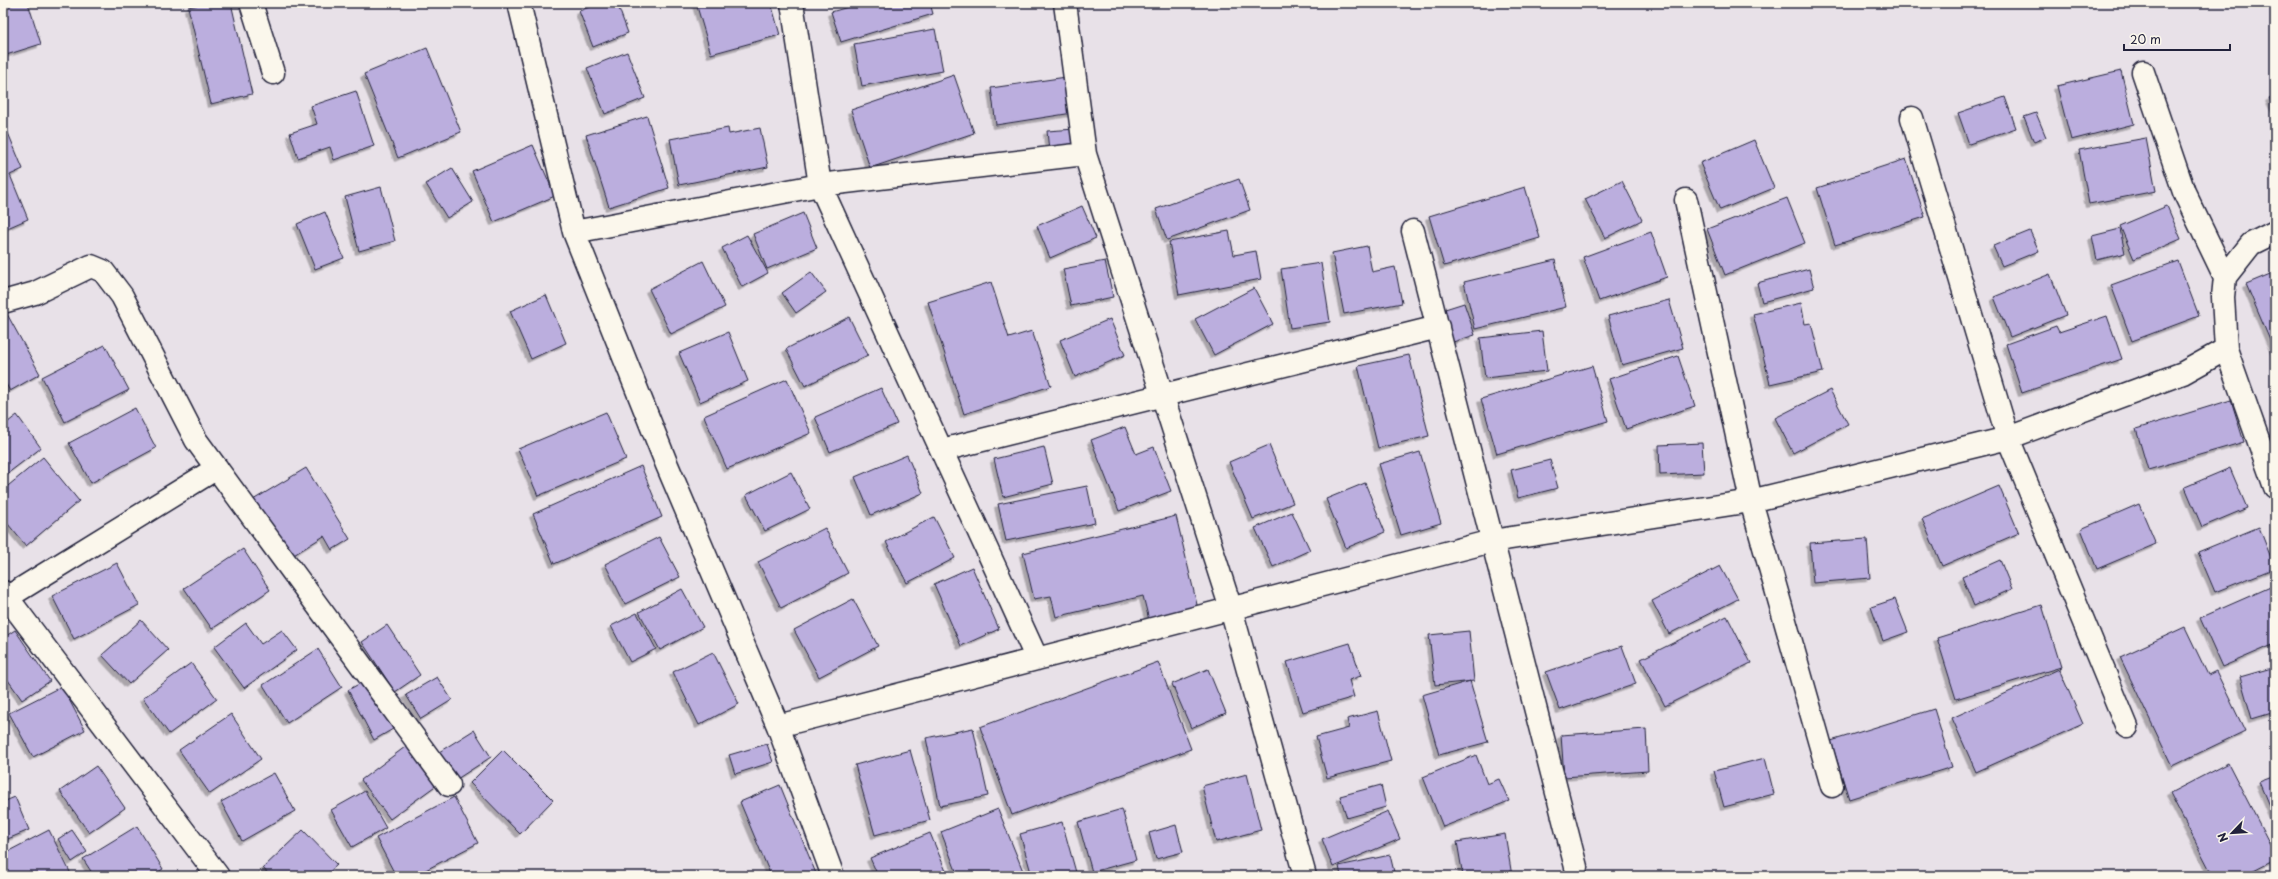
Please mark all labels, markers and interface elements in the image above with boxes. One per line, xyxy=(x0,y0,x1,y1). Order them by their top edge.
scale bar xyxy=(2124,26,2230,52)
text: 20 m xyxy=(2130,30,2161,48)
north arrow xyxy=(2212,813,2252,853)
text: N xyxy=(2213,830,2232,845)

